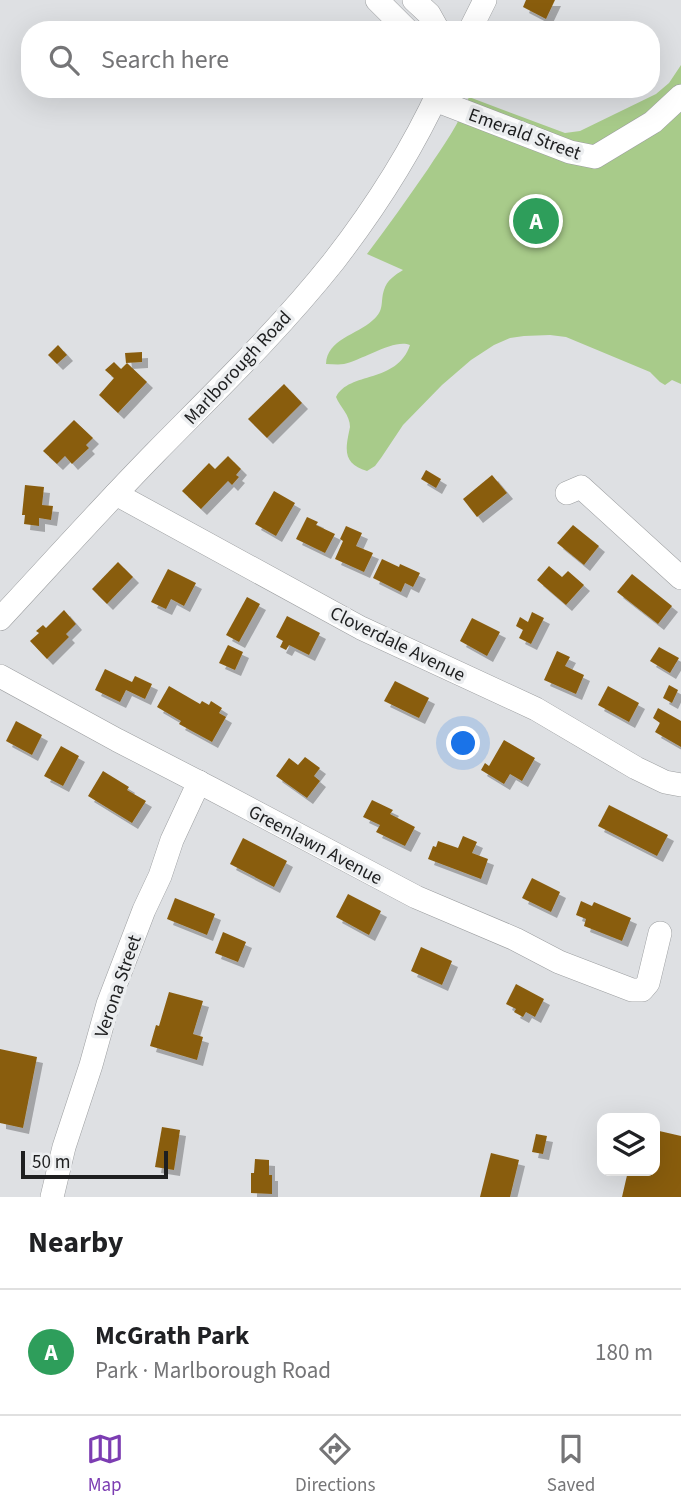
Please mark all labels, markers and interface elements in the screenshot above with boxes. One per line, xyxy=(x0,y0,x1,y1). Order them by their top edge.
search box xyxy=(21,21,660,98)
icon: search xyxy=(45,41,83,79)
text: Search here xyxy=(101,41,229,78)
street label: Emerald Street xyxy=(465,102,585,167)
pin: A xyxy=(513,195,559,247)
street label: Marlborough Road xyxy=(178,305,298,431)
street label: Cloverdale Avenue xyxy=(325,600,469,689)
your location xyxy=(446,726,480,760)
street label: Greenlawn Avenue xyxy=(244,799,387,892)
street label: Verona Street xyxy=(88,931,149,1041)
map controls xyxy=(597,1113,660,1176)
button: layers xyxy=(597,1113,660,1176)
scale bar xyxy=(21,1148,168,1180)
text: 50 m xyxy=(32,1149,70,1176)
text: Nearby xyxy=(28,1221,123,1264)
text: McGrath Park xyxy=(95,1317,249,1354)
text: A xyxy=(44,1336,58,1369)
text: 180 m xyxy=(595,1336,653,1369)
text: Park · Marlborough Road xyxy=(95,1354,331,1387)
tab: Map xyxy=(86,1430,124,1499)
tab: Directions xyxy=(295,1430,375,1499)
tab: Saved xyxy=(547,1430,595,1499)

